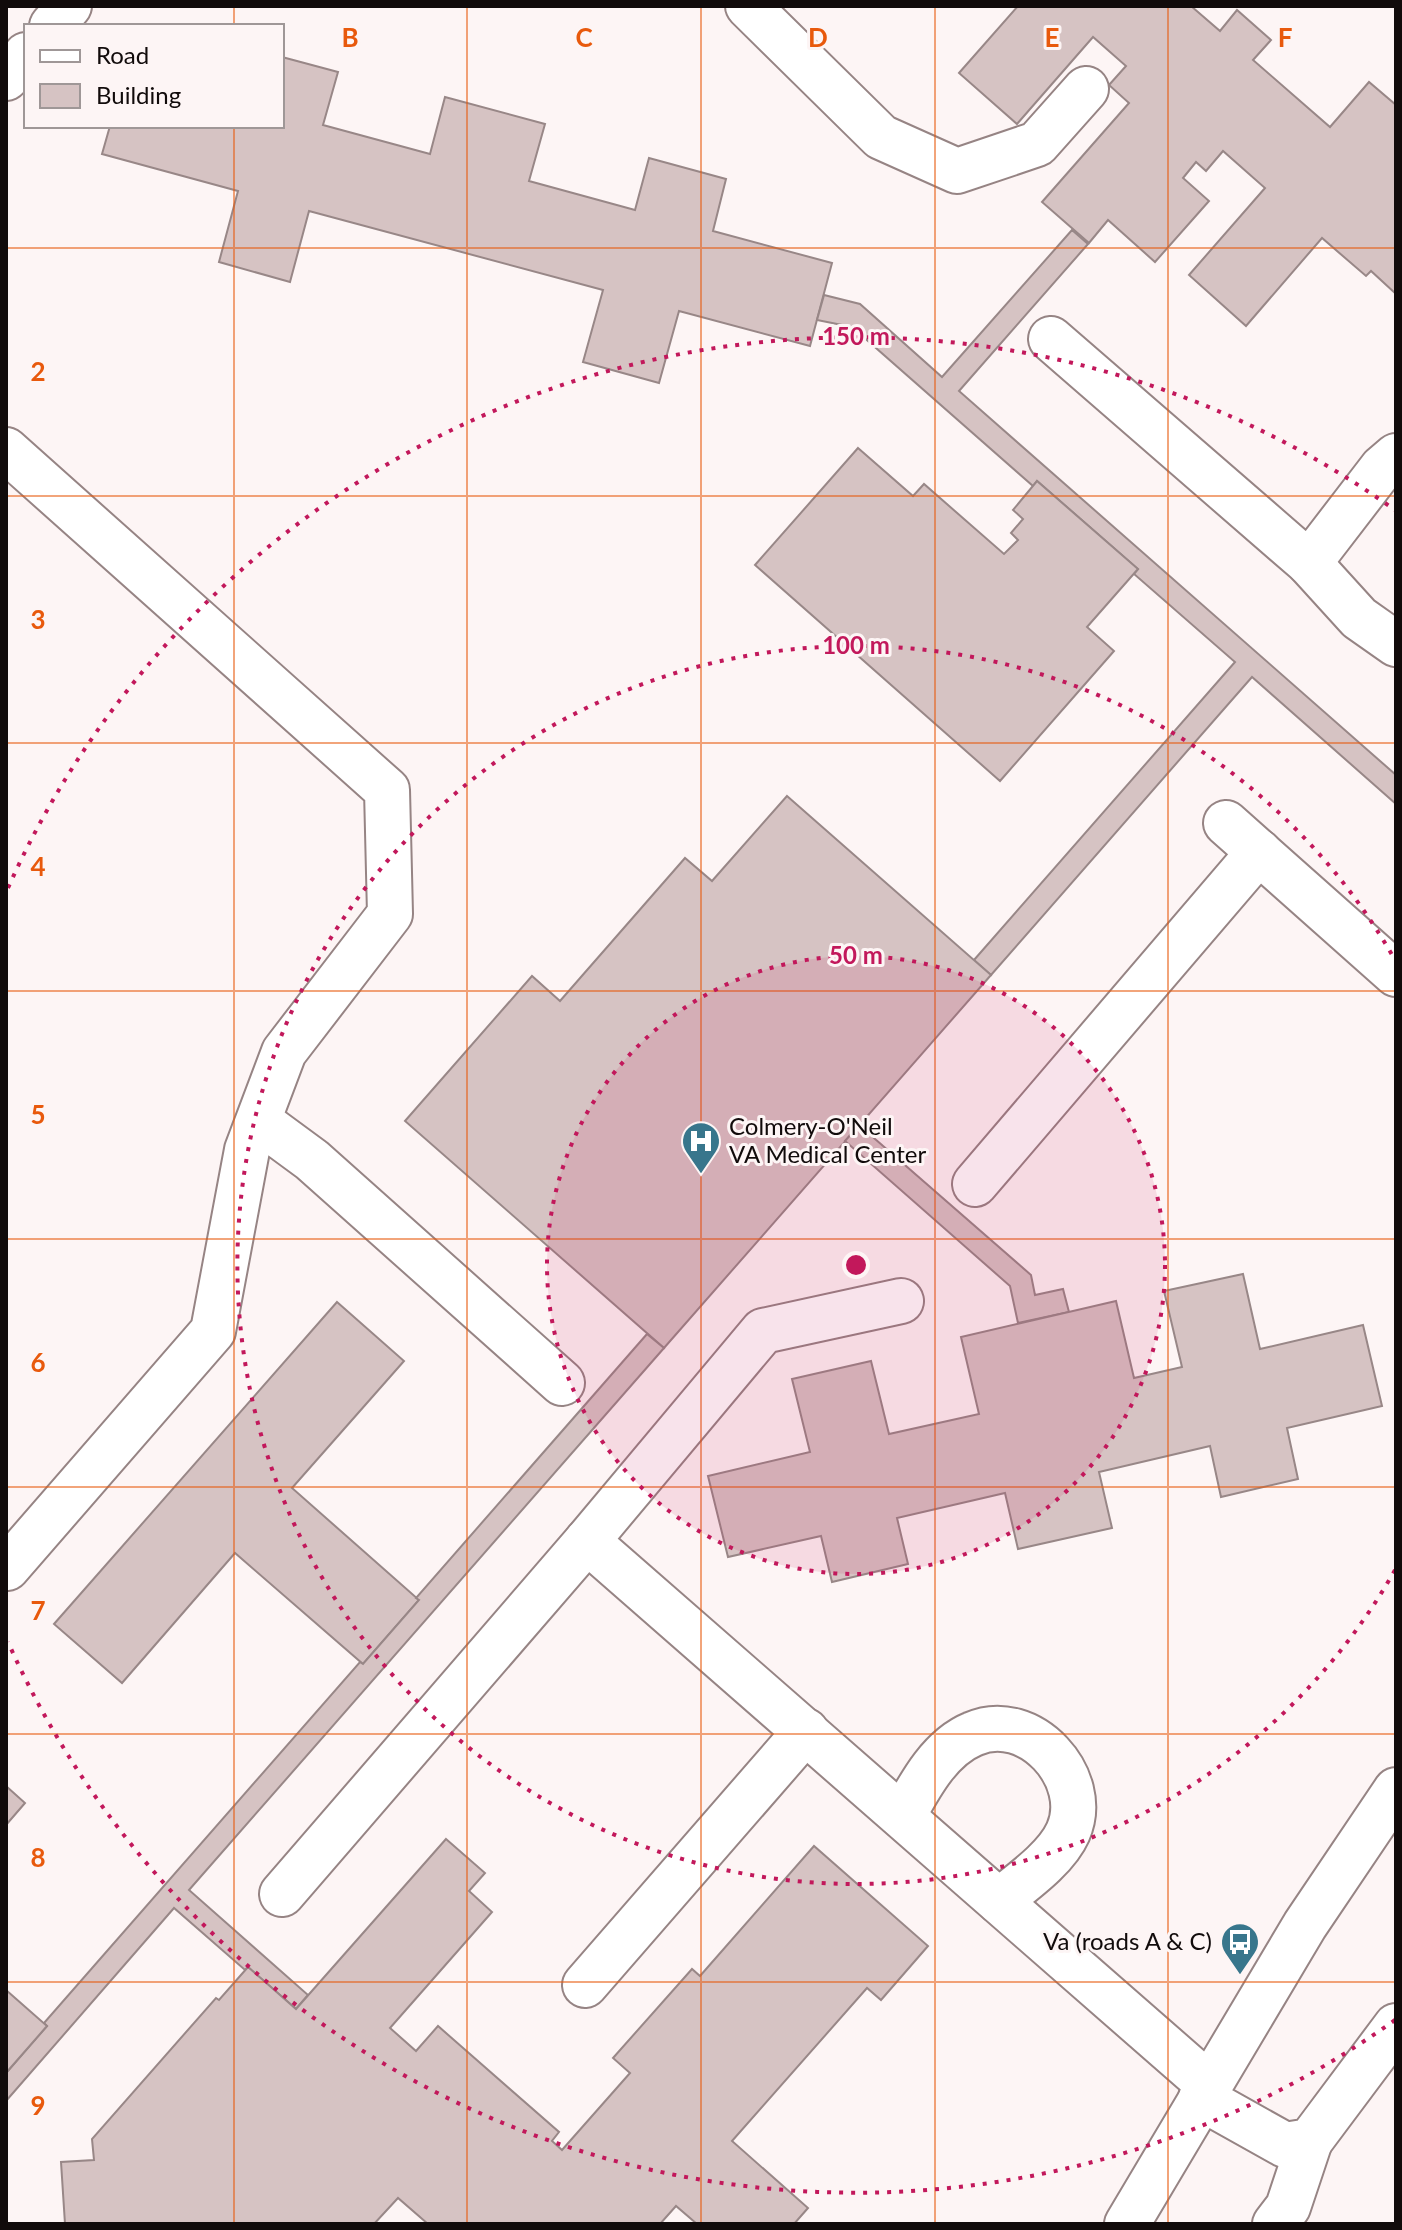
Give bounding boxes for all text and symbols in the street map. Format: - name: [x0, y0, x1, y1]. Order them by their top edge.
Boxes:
- text: B: [341, 21, 359, 53]
- text: C: [575, 21, 593, 53]
- text: D: [808, 21, 828, 53]
- text: E: [1045, 21, 1059, 53]
- text: F: [1278, 21, 1292, 53]
- legend: [24, 24, 284, 128]
- text: Road: [96, 40, 149, 69]
- text: Building: [96, 80, 181, 109]
- text: 150 m: [822, 321, 890, 350]
- text: 2: [30, 355, 46, 387]
- text: 3: [30, 603, 46, 635]
- text: 100 m: [822, 630, 890, 659]
- text: 4: [30, 850, 46, 882]
- text: 50 m: [829, 940, 883, 969]
- text: 5: [30, 1098, 46, 1130]
- place label: Colmery-O'Neil VA Medical Center: [729, 1111, 926, 1168]
- hospital icon: Colmery-O'Neil VA Medical Center: [680, 1120, 722, 1175]
- centre of rings: [842, 1251, 870, 1279]
- text: 6: [30, 1346, 46, 1378]
- text: 7: [30, 1594, 46, 1626]
- text: 8: [30, 1841, 46, 1873]
- bus stop icon: Va (roads A & C): [1219, 1921, 1261, 1976]
- place label: Va (roads A & C): [1043, 1926, 1212, 1955]
- text: 9: [30, 2089, 46, 2121]

